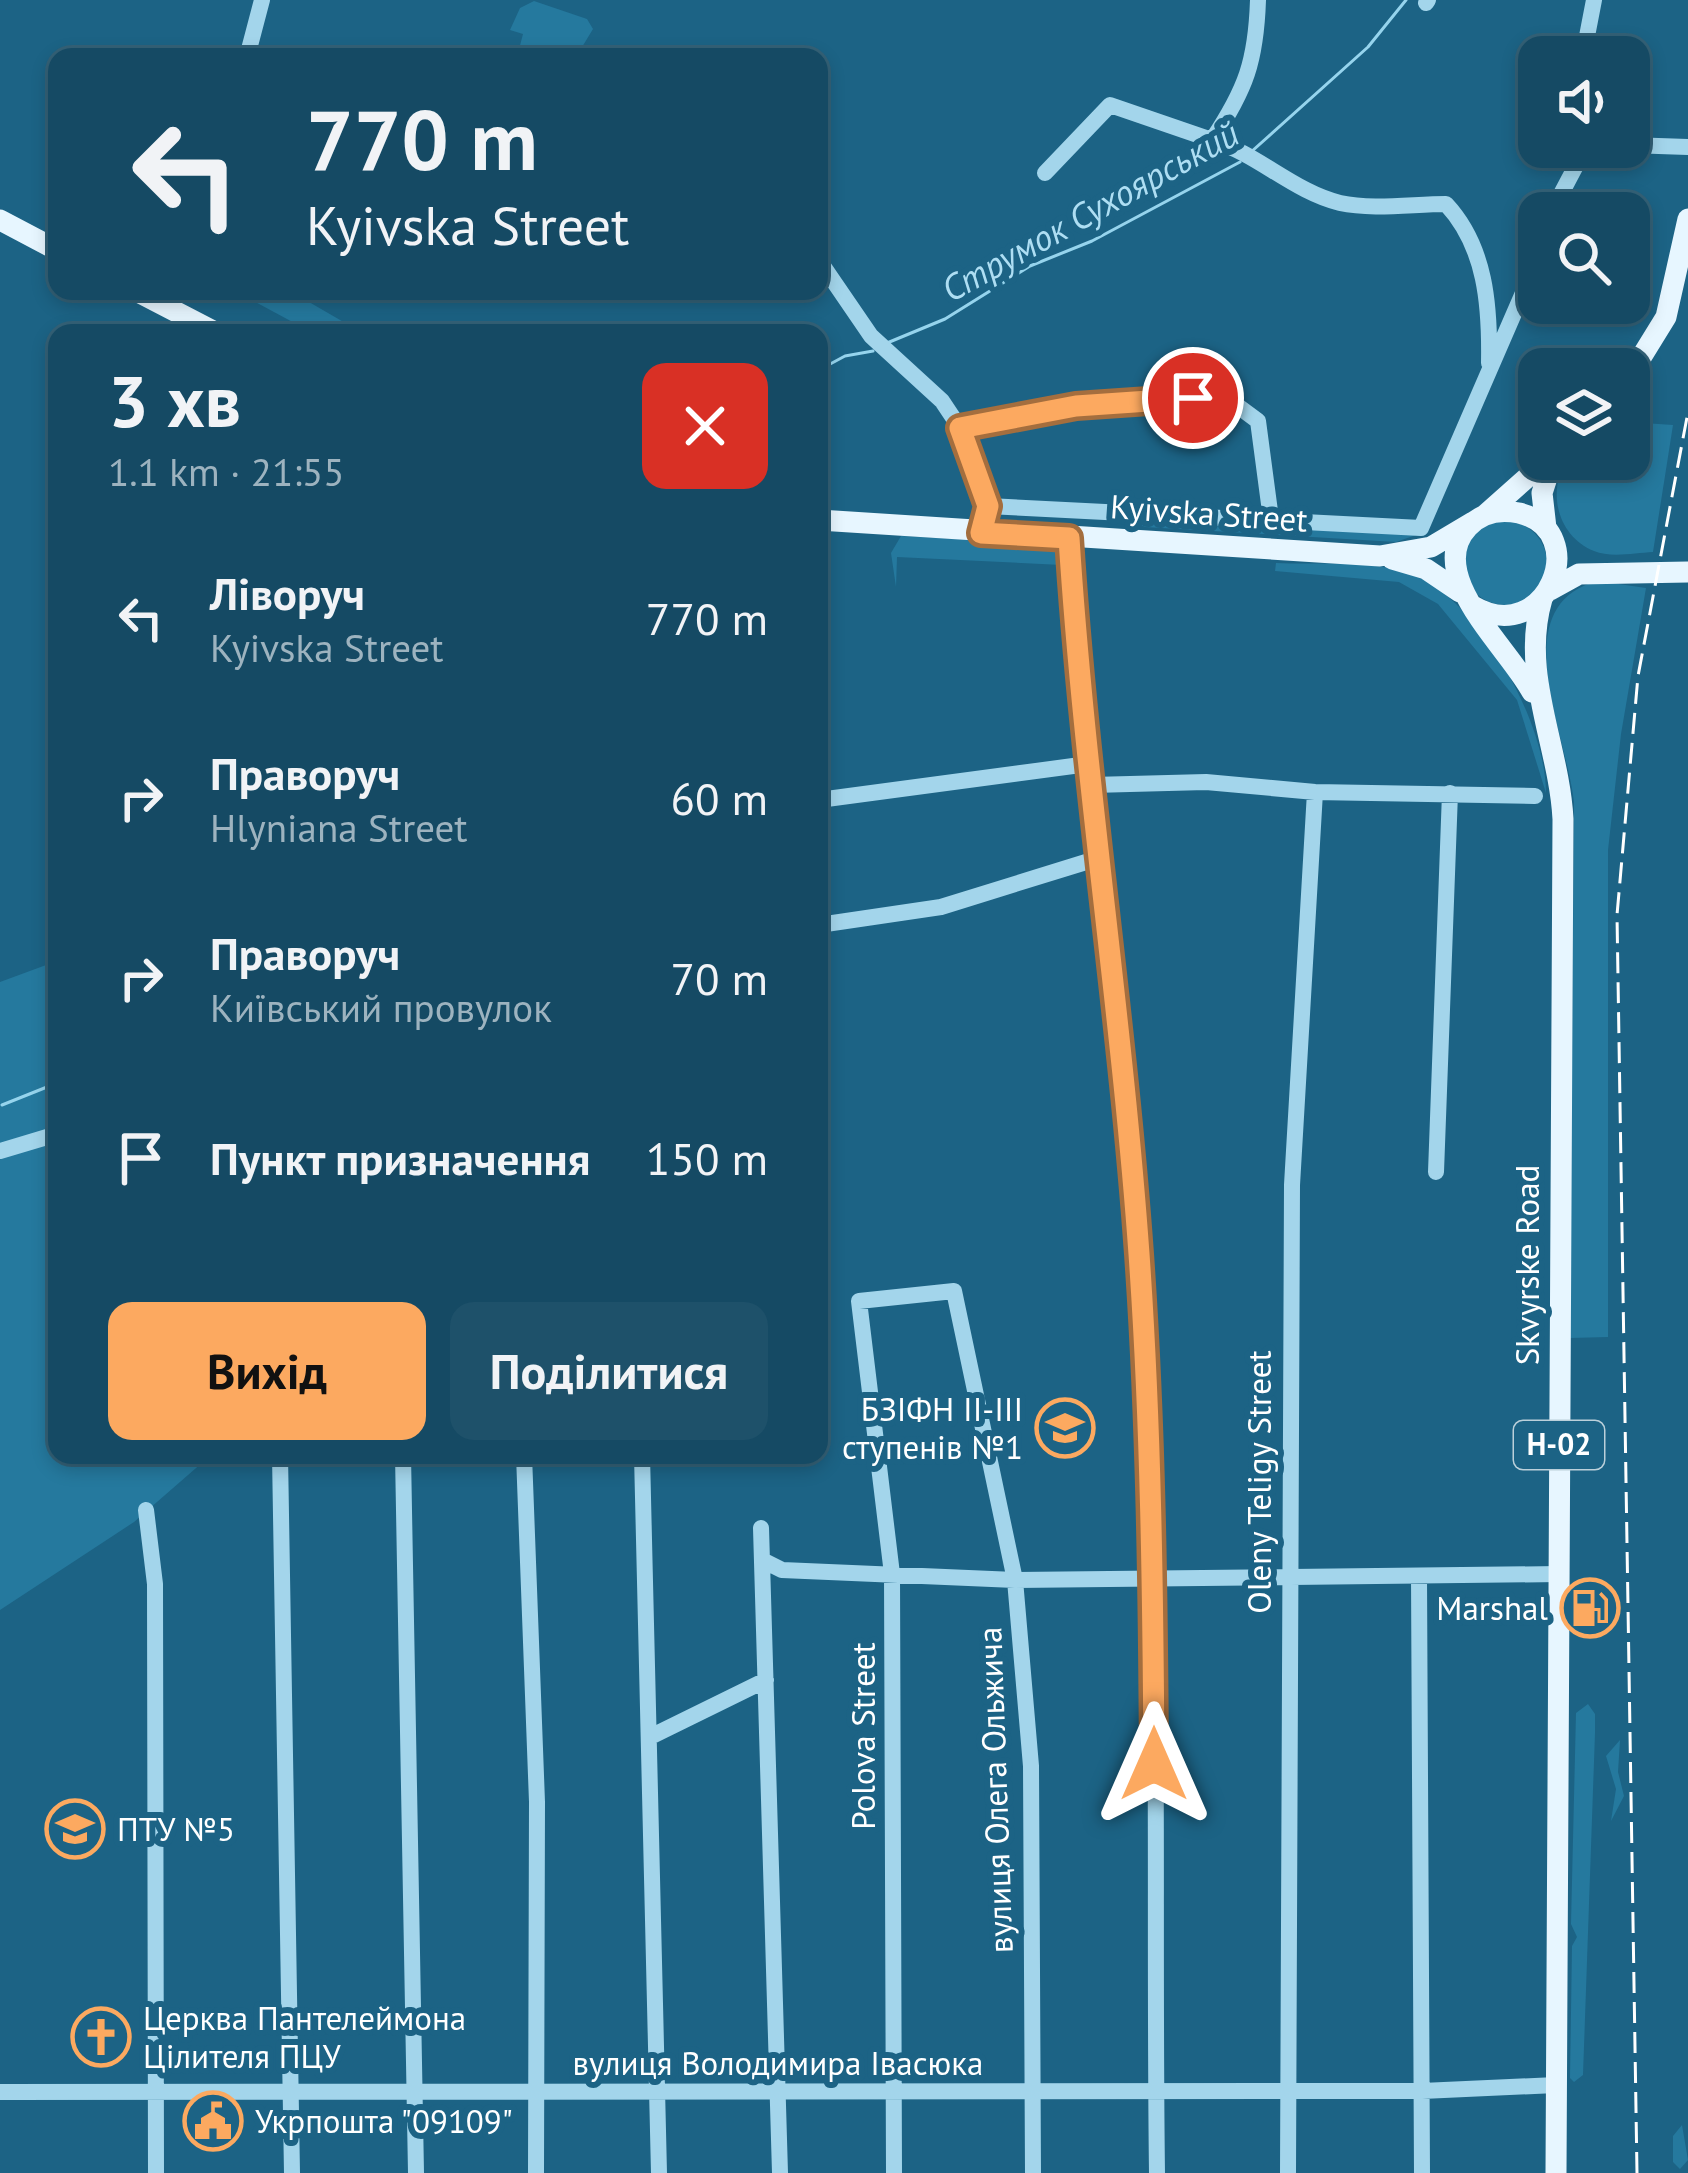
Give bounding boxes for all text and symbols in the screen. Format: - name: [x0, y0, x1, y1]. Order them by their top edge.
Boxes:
- map controls: [1518, 36, 1650, 480]
- button: sound: [1518, 36, 1650, 168]
- text: 770 m: [306, 84, 538, 193]
- icon: left: [108, 96, 264, 252]
- water label: Струмок Сухоярський: [933, 109, 1247, 312]
- text: Kyivska Street: [306, 190, 629, 260]
- button: search: [1518, 192, 1650, 324]
- pin: [1142, 347, 1244, 449]
- button: layers: [1518, 348, 1650, 480]
- text: 3 хв: [108, 354, 241, 447]
- button: close: [642, 363, 768, 489]
- icon: arrive: [1160, 365, 1226, 431]
- text: 1.1 km · 21:55: [108, 446, 344, 497]
- street label: Kyivska Street: [1109, 484, 1309, 541]
- text: Ліворуч: [210, 564, 365, 622]
- icon: left: [108, 585, 174, 651]
- text: 770 m: [646, 589, 768, 647]
- text: Kyivska Street: [210, 622, 444, 673]
- text: Праворуч: [210, 744, 400, 802]
- icon: right: [108, 765, 174, 831]
- text: 60 m: [670, 769, 768, 827]
- text: Hlyniana Street: [210, 802, 468, 853]
- text: Праворуч: [210, 924, 400, 982]
- icon: right: [108, 945, 174, 1011]
- text: 70 m: [670, 949, 768, 1007]
- text: Київський провулок: [210, 982, 552, 1033]
- icon: arrive: [108, 1125, 174, 1191]
- text: Пункт призначення: [210, 1129, 590, 1187]
- text: 150 m: [646, 1129, 768, 1187]
- street label: Skvyrske Road: [1505, 1165, 1548, 1365]
- button: Вихід: [108, 1302, 426, 1440]
- button: Поділитися: [450, 1302, 768, 1440]
- street label: Oleny Teligy Street: [1237, 1350, 1280, 1614]
- place label: БЗІФН ІІ-ІІІ ступенів №1: [842, 1387, 1023, 1468]
- school or university icon: БЗІФН ІІ-ІІІ ступенів №1: [1034, 1397, 1096, 1459]
- road number: Н-02: [1514, 1421, 1604, 1469]
- fuel station icon: Marshal: [1559, 1577, 1621, 1639]
- place label: Marshal: [1436, 1586, 1548, 1629]
- street label: вулиця Олега Ольжича: [967, 1626, 1022, 1954]
- street label: Polova Street: [841, 1642, 884, 1830]
- position arrow: [1091, 1701, 1217, 1827]
- school or university icon: ПТУ №5: [44, 1798, 106, 1860]
- place label: ПТУ №5: [117, 1807, 235, 1850]
- place label: Церква Пантелеймона Цілителя ПЦУ: [143, 1996, 466, 2077]
- church icon: Церква Пантелеймона Цілителя ПЦУ: [70, 2006, 132, 2068]
- street label: вулиця Володимира Івасюка: [573, 2041, 983, 2084]
- public building icon: Укрпошта "09109": [182, 2090, 244, 2152]
- place label: Укрпошта "09109": [255, 2099, 513, 2142]

